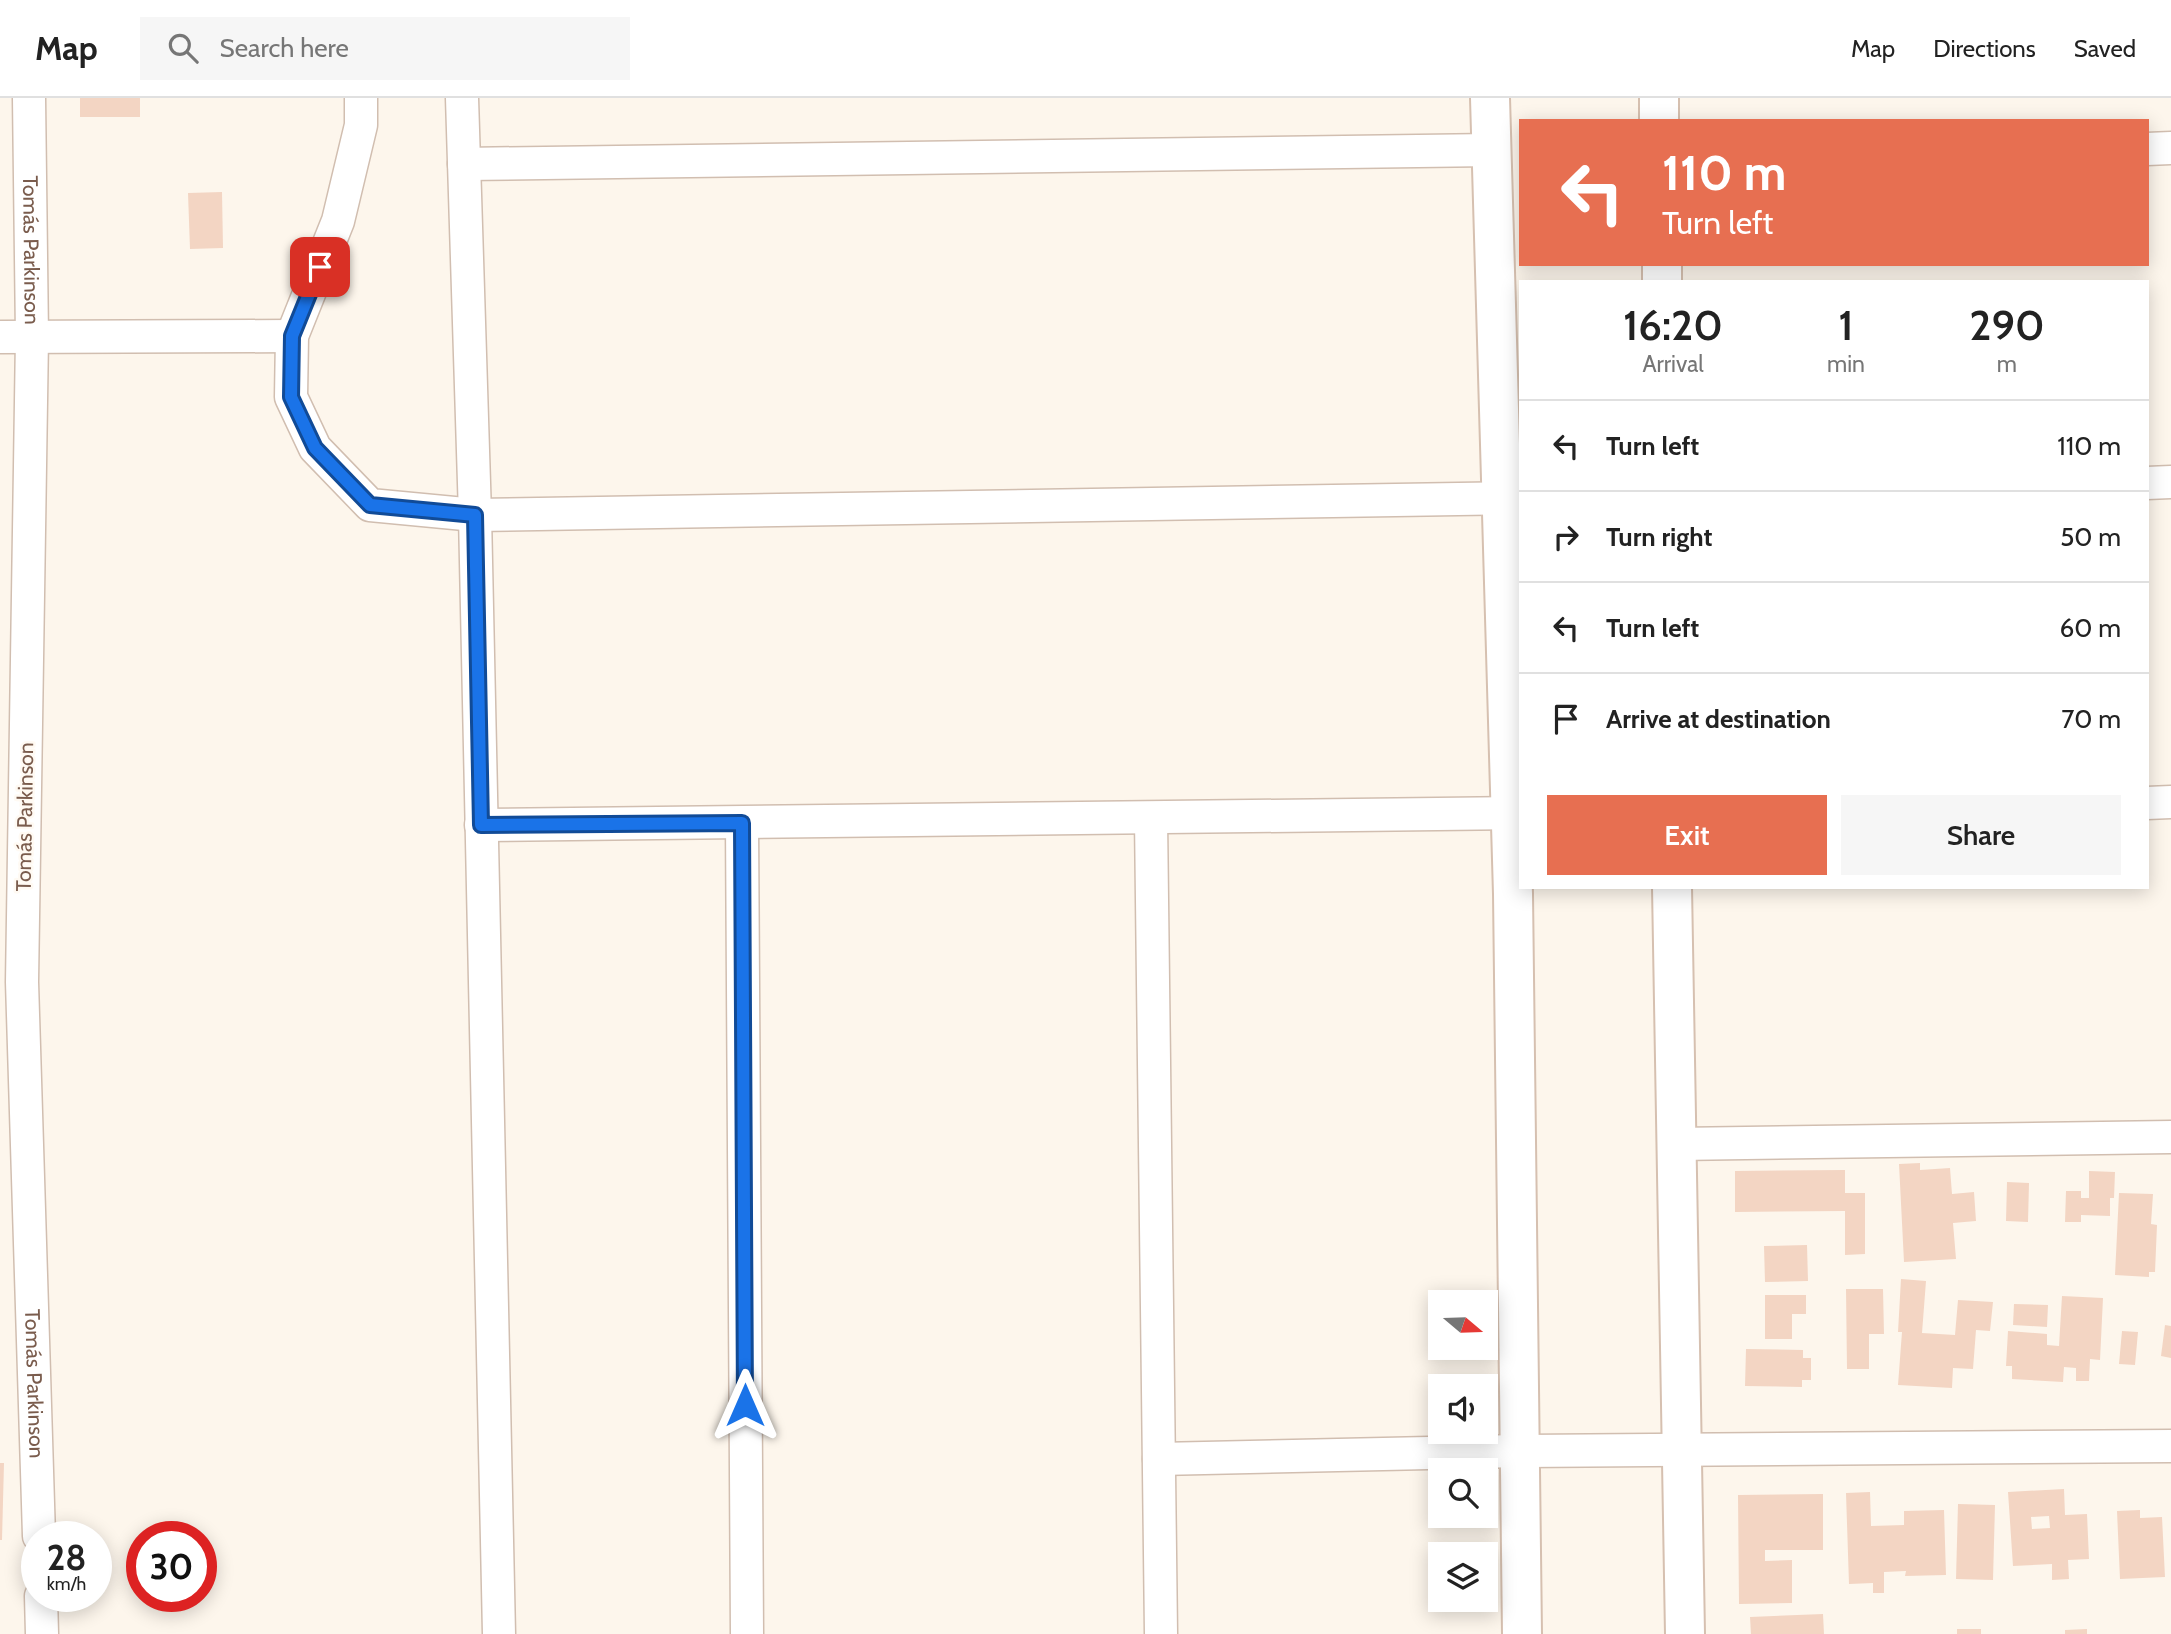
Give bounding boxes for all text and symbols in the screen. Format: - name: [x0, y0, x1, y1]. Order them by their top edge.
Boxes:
- search box: [140, 17, 630, 80]
- text: Map: [35, 28, 98, 68]
- icon: search: [164, 29, 202, 67]
- text: Search here: [220, 32, 349, 64]
- text: Map: [1851, 34, 1895, 63]
- text: Directions: [1933, 34, 2036, 63]
- text: Saved: [2074, 34, 2136, 63]
- text: 110 m: [1662, 143, 1786, 202]
- icon: left: [1547, 147, 1638, 238]
- street label: Tomás Parkinson: [18, 175, 45, 325]
- text: Turn left: [1662, 203, 1773, 242]
- pin: [290, 237, 350, 297]
- icon: arrive: [301, 248, 339, 286]
- text: 16:20: [1623, 299, 1723, 351]
- text: 1: [1839, 299, 1853, 351]
- text: 290: [1969, 299, 2045, 351]
- text: Arrival: [1642, 350, 1704, 378]
- text: min: [1827, 350, 1865, 378]
- text: m: [1997, 350, 2017, 378]
- icon: left: [1547, 427, 1585, 465]
- text: Turn left: [1606, 430, 1699, 462]
- text: 110 m: [2057, 430, 2121, 462]
- icon: right: [1547, 518, 1585, 556]
- text: Turn right: [1606, 521, 1712, 553]
- text: 50 m: [2060, 521, 2121, 553]
- icon: left: [1547, 609, 1585, 647]
- text: Turn left: [1606, 612, 1699, 644]
- text: 60 m: [2059, 612, 2121, 644]
- icon: arrive: [1547, 700, 1585, 738]
- text: Arrive at destination: [1606, 703, 1831, 735]
- text: 70 m: [2061, 703, 2121, 735]
- street label: Tomás Parkinson: [11, 742, 38, 892]
- button: Exit: [1547, 795, 1827, 875]
- button: Share: [1841, 795, 2121, 875]
- north arrow: [1428, 1290, 1498, 1360]
- map controls: [1428, 1290, 1498, 1612]
- street label: Tomás Parkinson: [20, 1309, 50, 1459]
- position arrow: [708, 1368, 782, 1442]
- button: sound: [1428, 1374, 1498, 1444]
- button: search: [1428, 1458, 1498, 1528]
- speed limit sign: 30: [126, 1521, 217, 1612]
- text: 28: [47, 1536, 86, 1579]
- button: layers: [1428, 1542, 1498, 1612]
- text: km/h: [47, 1573, 86, 1595]

